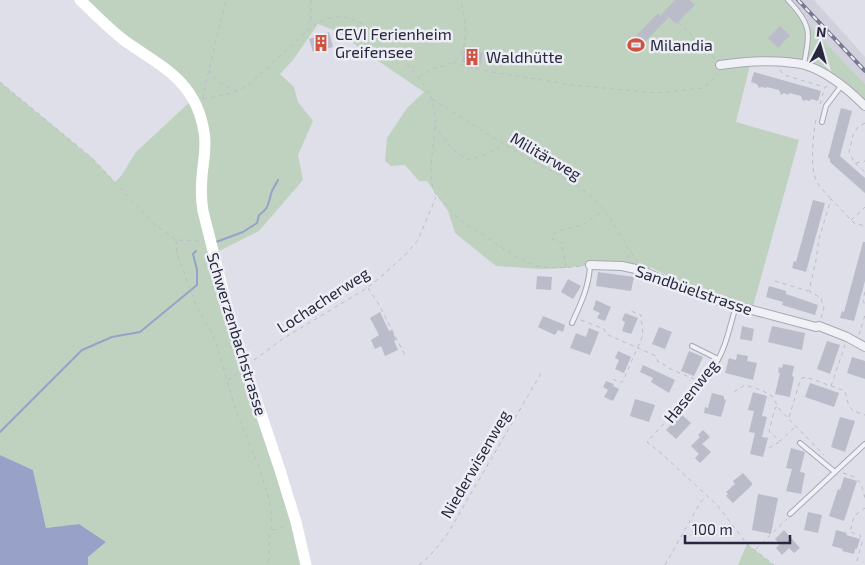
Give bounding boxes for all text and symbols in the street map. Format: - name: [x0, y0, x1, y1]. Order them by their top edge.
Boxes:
- north arrow: [795, 20, 845, 70]
- text: N: [815, 23, 827, 41]
- place label: CEVI Ferienheim Greifensee: [335, 24, 452, 61]
- building icon: CEVI Ferienheim Greifensee: [311, 33, 331, 53]
- sports icon: Milandia: [626, 35, 646, 55]
- place label: Milandia: [650, 35, 713, 54]
- building icon: Waldhütte: [462, 47, 482, 67]
- place label: Waldhütte: [486, 47, 563, 66]
- street label: Militärweg: [507, 128, 585, 183]
- street label: Schwerzenbachstrasse: [204, 250, 271, 418]
- street label: Sandbüelstrasse: [633, 261, 755, 318]
- street label: Lochacherweg: [273, 263, 372, 336]
- street label: Hasenweg: [659, 355, 722, 426]
- street label: Niederwisenweg: [436, 406, 513, 521]
- scale bar: [685, 512, 790, 544]
- text: 100 m: [692, 520, 733, 538]

